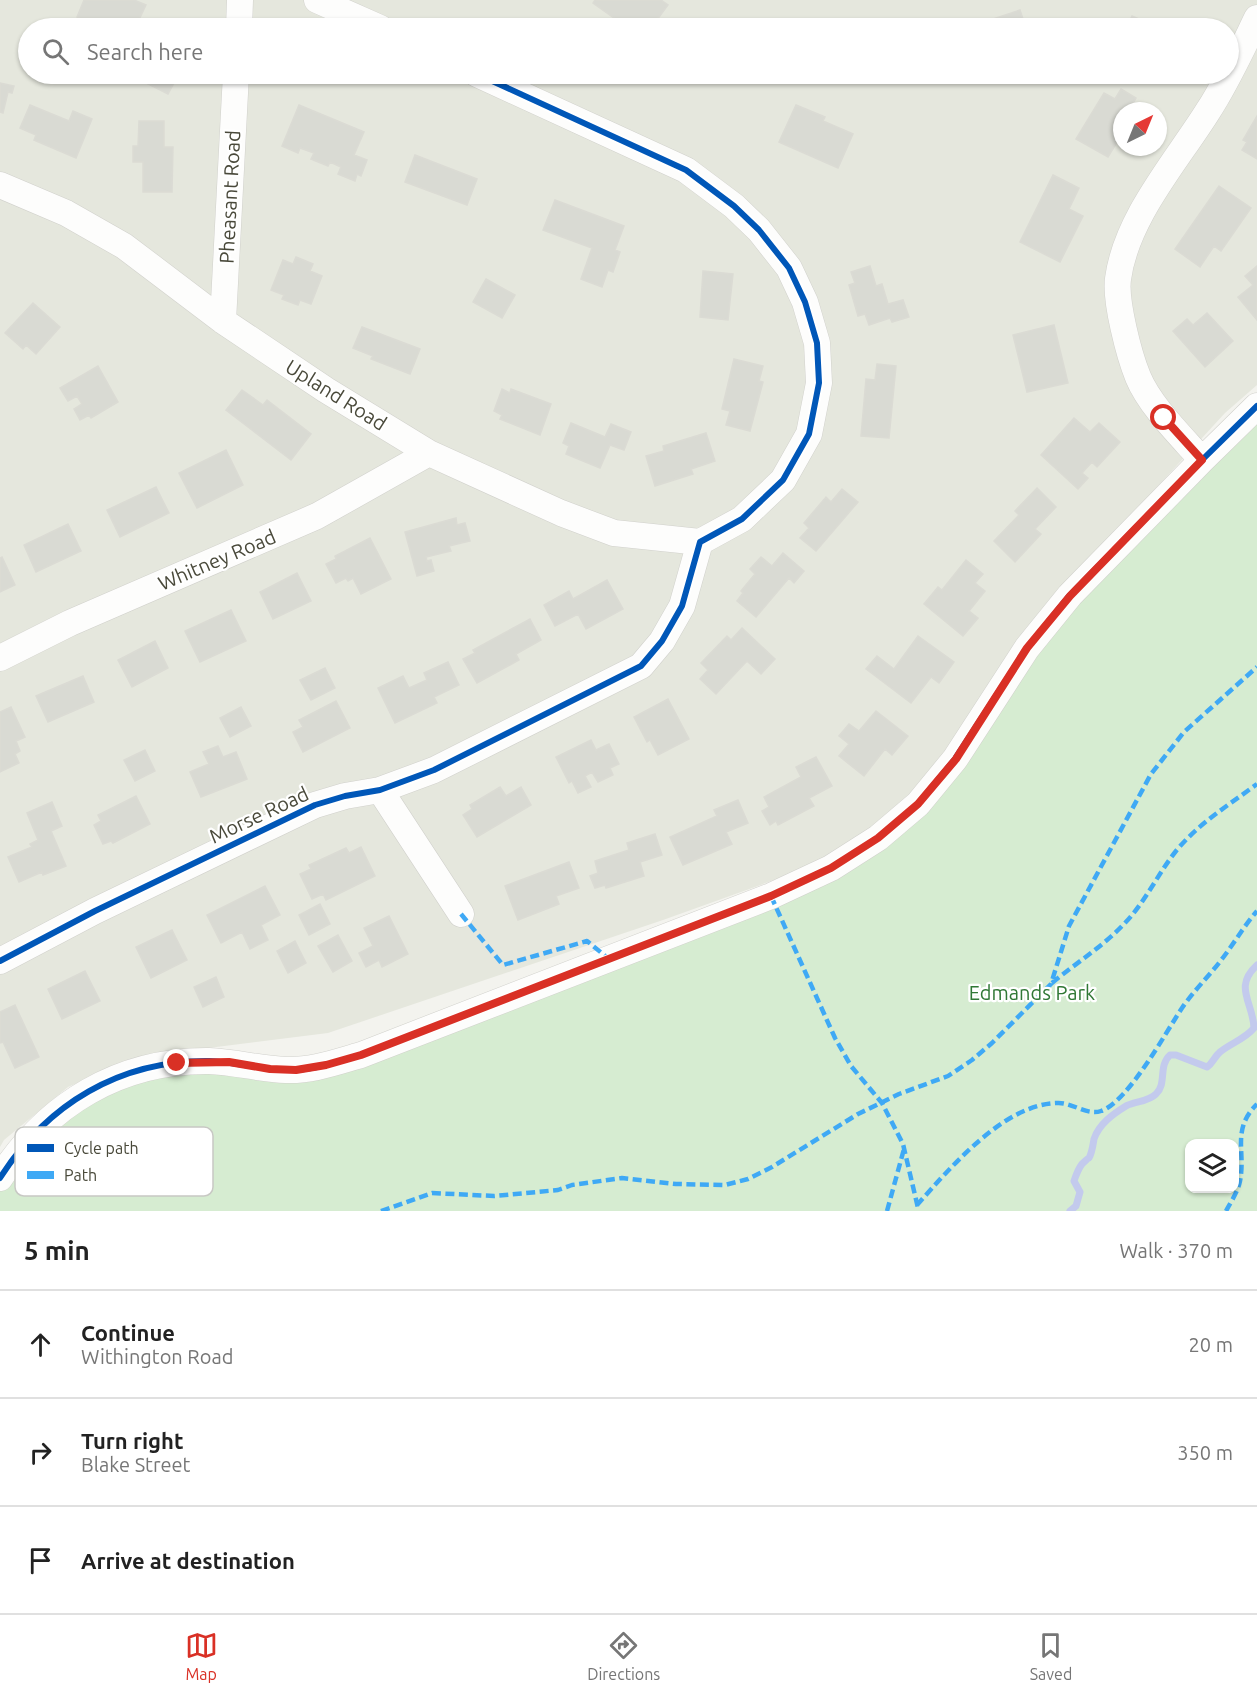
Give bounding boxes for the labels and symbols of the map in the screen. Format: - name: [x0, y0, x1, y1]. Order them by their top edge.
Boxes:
- north arrow: [1113, 102, 1167, 156]
- street label: Pheasant Road: [215, 130, 244, 264]
- street label: Upland Road: [282, 354, 391, 435]
- route start: [1150, 404, 1176, 430]
- street label: Whitney Road: [155, 524, 279, 595]
- street label: Morse Road: [205, 782, 312, 848]
- park label: Edmands Park: [969, 981, 1095, 1004]
- route end: [163, 1049, 189, 1075]
- legend: [15, 1127, 213, 1196]
- text: Cycle path: [64, 1139, 139, 1157]
- text: Path: [64, 1166, 97, 1184]

